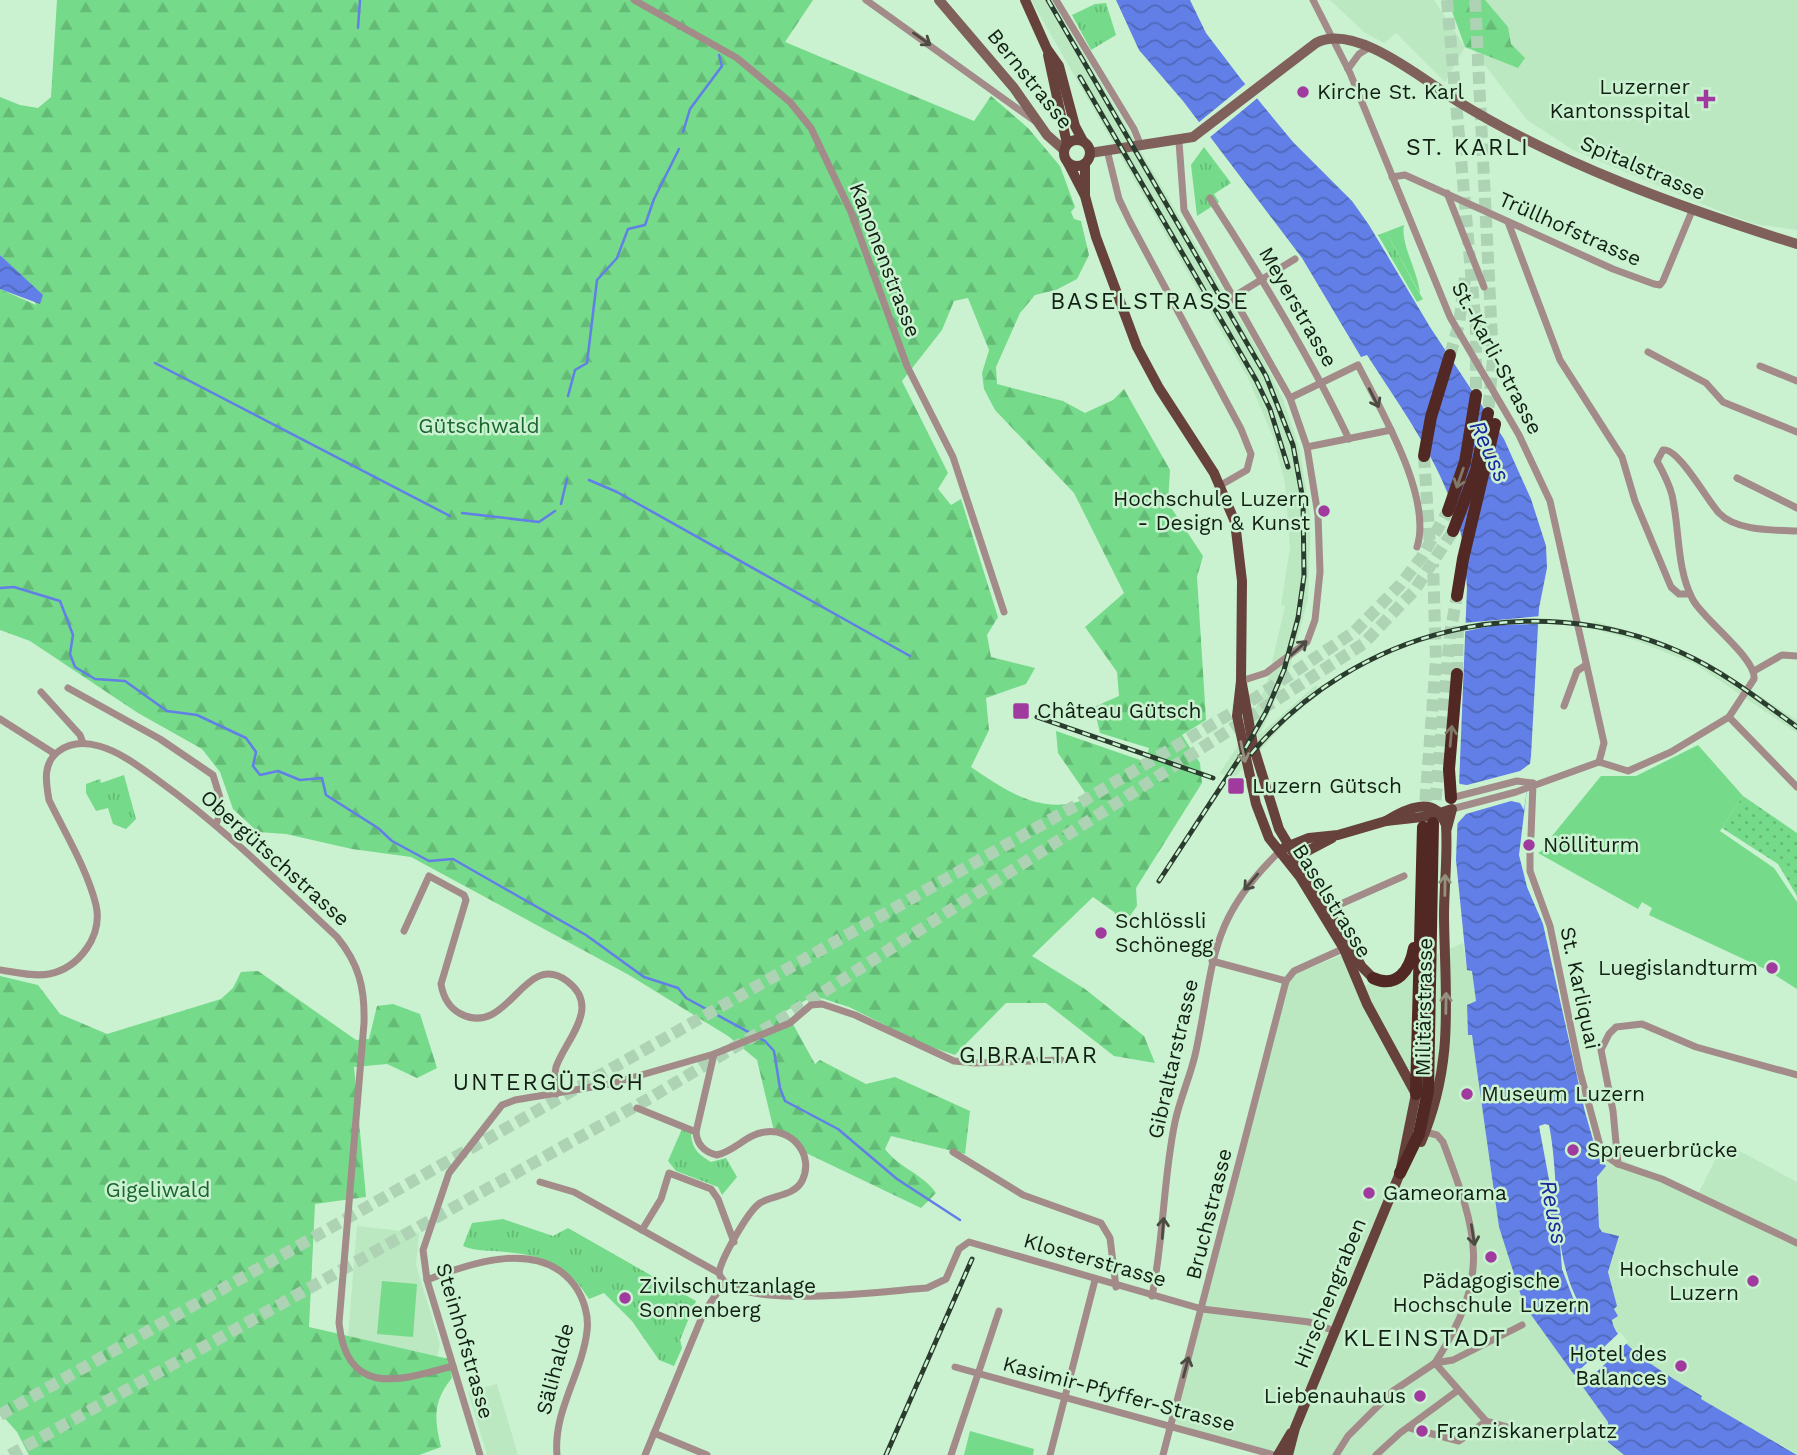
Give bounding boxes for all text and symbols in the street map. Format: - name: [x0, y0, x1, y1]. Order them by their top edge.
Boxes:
- street label: Bernstrasse: [982, 24, 1078, 134]
- one-way arrow: [912, 32, 931, 46]
- place label: Luzerner Kantonsspital: [1549, 74, 1691, 123]
- place label: Kirche St. Karl: [1317, 79, 1465, 104]
- marker: Kirche St. Karl: [1295, 84, 1311, 100]
- marker: Luzerner Kantonsspital: [1696, 89, 1716, 109]
- street label: Spitalstrasse: [1577, 130, 1710, 205]
- district label: ST. KARLI: [1406, 134, 1530, 161]
- street label: Kanonenstrasse: [845, 179, 926, 341]
- street label: Trüllhofstrasse: [1495, 186, 1645, 271]
- street label: Meyerstrasse: [1254, 242, 1343, 371]
- street label: St.-Karli-Strasse: [1447, 277, 1548, 438]
- district label: BASELSTRASSE: [1050, 288, 1250, 315]
- one-way arrow: [1368, 387, 1382, 408]
- park label: Gütschwald: [418, 413, 540, 438]
- water label: Reuss: [1464, 416, 1516, 486]
- one-way arrow: [1453, 466, 1465, 488]
- place label: Hochschule Luzern - Design & Kunst: [1113, 486, 1310, 535]
- marker: Hochschule Luzern - Design & Kunst: [1316, 503, 1332, 519]
- one-way arrow: [1290, 640, 1307, 657]
- place label: Château Gütsch: [1037, 698, 1202, 723]
- marker: Château Gütsch: [1011, 701, 1031, 721]
- one-way arrow: [1445, 725, 1458, 748]
- one-way arrow: [1236, 740, 1250, 763]
- place label: Luzern Gütsch: [1252, 773, 1402, 798]
- marker: Luzern Gütsch: [1226, 776, 1246, 796]
- street label: Obergütschstrasse: [196, 784, 355, 931]
- place label: Nölliturm: [1543, 832, 1640, 857]
- marker: Nölliturm: [1521, 837, 1537, 853]
- street label: Baselstrasse: [1288, 839, 1377, 962]
- one-way arrow: [1243, 872, 1259, 890]
- one-way arrow: [1438, 873, 1451, 896]
- place label: Schlössli Schönegg: [1115, 908, 1214, 957]
- street label: St. Karliquai: [1555, 924, 1606, 1051]
- marker: Schlössli Schönegg: [1093, 925, 1109, 941]
- street label: Militärstrasse: [1410, 937, 1437, 1077]
- place label: Luegislandturm: [1598, 955, 1758, 980]
- marker: Luegislandturm: [1764, 960, 1780, 976]
- street label: Gibraltarstrasse: [1142, 977, 1203, 1141]
- one-way arrow: [1440, 992, 1453, 1015]
- district label: GIBRALTAR: [959, 1042, 1099, 1069]
- district label: UNTERGÜTSCH: [453, 1069, 645, 1096]
- place label: Museum Luzern: [1481, 1081, 1645, 1106]
- marker: Museum Luzern: [1459, 1086, 1475, 1102]
- place label: Spreuerbrücke: [1587, 1137, 1738, 1162]
- marker: Spreuerbrücke: [1565, 1142, 1581, 1158]
- street label: Bruchstrasse: [1180, 1146, 1237, 1282]
- park label: Gigeliwald: [106, 1177, 210, 1202]
- water label: Reuss: [1534, 1178, 1573, 1247]
- place label: Gameorama: [1383, 1180, 1507, 1205]
- marker: Gameorama: [1361, 1185, 1377, 1201]
- street label: Hirschengraben: [1288, 1214, 1371, 1372]
- one-way arrow: [1157, 1218, 1170, 1240]
- one-way arrow: [1467, 1223, 1480, 1246]
- street label: Klosterstrasse: [1021, 1227, 1169, 1292]
- marker: Pädagogische Hochschule Luzern: [1483, 1249, 1499, 1265]
- place label: Hochschule Luzern: [1619, 1256, 1739, 1305]
- street label: Steinhofstrasse: [431, 1260, 500, 1422]
- place label: Pädagogische Hochschule Luzern: [1392, 1268, 1590, 1317]
- place label: Zivilschutzanlage Sonnenberg: [639, 1273, 816, 1322]
- marker: Hochschule Luzern: [1745, 1273, 1761, 1289]
- marker: Zivilschutzanlage Sonnenberg: [617, 1290, 633, 1306]
- street label: Sälihalde: [530, 1320, 579, 1417]
- district label: KLEINSTADT: [1343, 1324, 1507, 1352]
- place label: Hotel des Balances: [1569, 1341, 1667, 1390]
- street label: Kasimir-Pfyffer-Strasse: [1000, 1350, 1238, 1437]
- one-way arrow: [1180, 1357, 1193, 1379]
- marker: Hotel des Balances: [1673, 1358, 1689, 1374]
- place label: Liebenauhaus: [1264, 1383, 1406, 1408]
- marker: Liebenauhaus: [1412, 1388, 1428, 1404]
- place label: Franziskanerplatz: [1436, 1418, 1617, 1443]
- marker: Franziskanerplatz: [1414, 1423, 1430, 1439]

